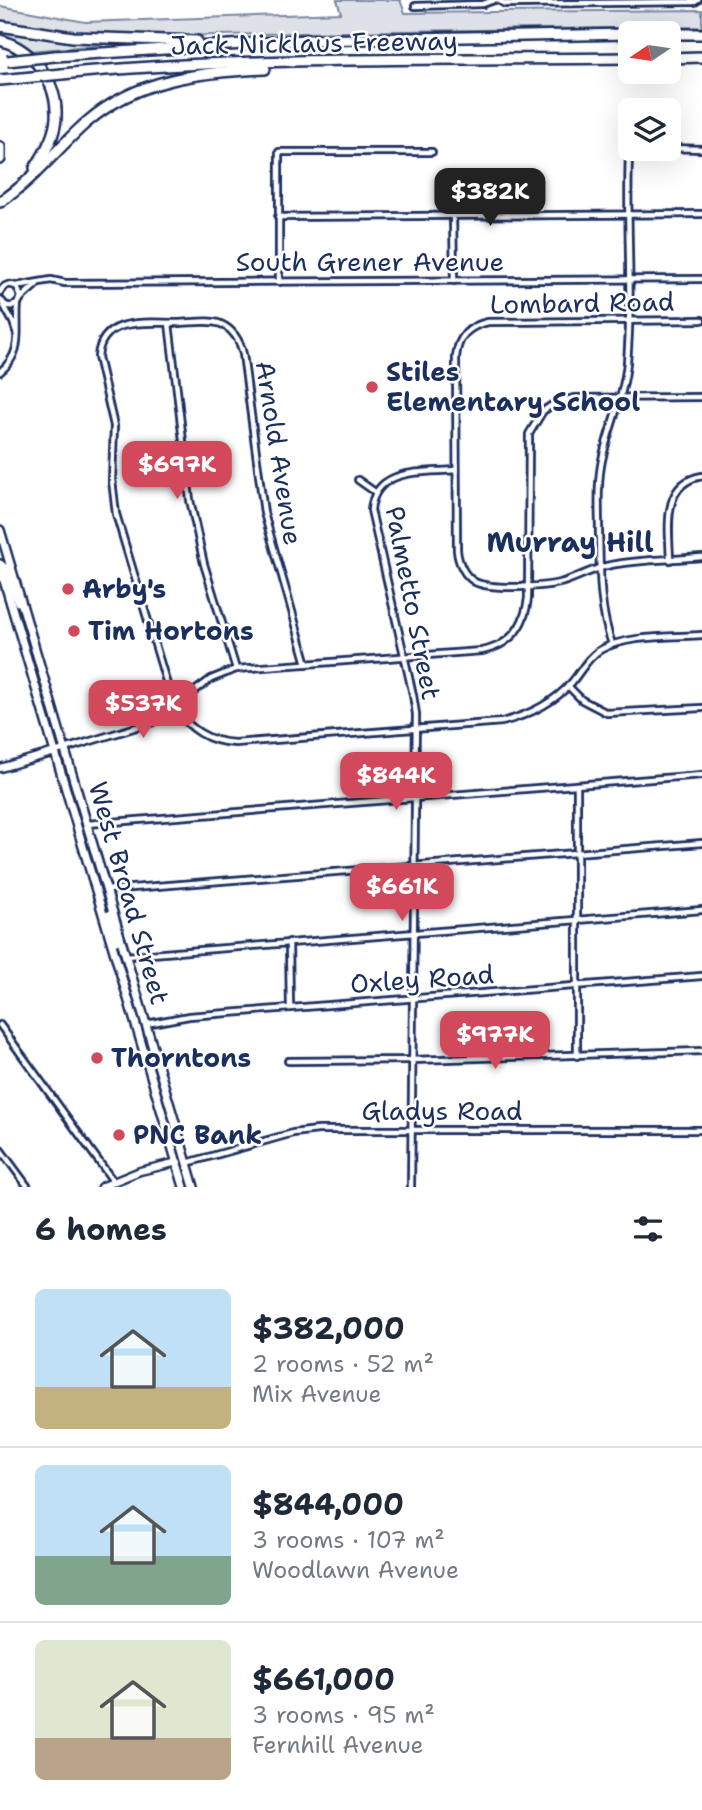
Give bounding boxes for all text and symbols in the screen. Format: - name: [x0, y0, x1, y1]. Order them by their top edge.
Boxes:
- north arrow: [618, 21, 681, 84]
- map controls: [618, 21, 681, 161]
- street label: Jack Nicklaus Freeway: [170, 22, 458, 63]
- button: layers: [618, 98, 681, 161]
- pin: $382K: [441, 168, 539, 228]
- text: $382K: [450, 176, 530, 206]
- street label: South Grener Avenue: [236, 244, 504, 279]
- street label: Lombard Road: [489, 283, 675, 322]
- place label: Stiles Elementary School: [386, 354, 640, 419]
- street label: Arnold Avenue: [248, 358, 311, 547]
- marker: Stiles Elementary School: [364, 379, 380, 395]
- pin: $697K: [128, 442, 226, 501]
- text: $697K: [138, 449, 216, 479]
- street label: Palmetto Street: [378, 503, 449, 703]
- district label: Murray Hill: [486, 523, 654, 561]
- place label: Arby's: [82, 571, 166, 606]
- marker: Arby's: [60, 581, 76, 597]
- place label: Tim Hortons: [88, 613, 254, 648]
- marker: Tim Hortons: [66, 623, 82, 639]
- pin: $537K: [94, 680, 192, 740]
- text: $537K: [105, 688, 181, 718]
- pin: $844K: [347, 752, 445, 812]
- text: $844K: [356, 760, 436, 790]
- street label: West Broad Street: [81, 777, 178, 1008]
- pin: $661K: [353, 864, 451, 923]
- text: $661K: [366, 871, 438, 901]
- street label: Oxley Road: [349, 956, 495, 1001]
- pin: $977K: [446, 1012, 544, 1071]
- text: $977K: [456, 1019, 534, 1049]
- place label: Thorntons: [111, 1040, 251, 1075]
- marker: Thorntons: [89, 1050, 105, 1066]
- street label: Gladys Road: [361, 1093, 523, 1128]
- place label: PNC Bank: [133, 1117, 262, 1152]
- marker: PNC Bank: [111, 1127, 127, 1143]
- text: 6 homes: [35, 1209, 167, 1250]
- icon: filters: [629, 1210, 667, 1248]
- text: $382,000: [252, 1308, 405, 1349]
- icon: home: [91, 1317, 175, 1401]
- text: 2 rooms · 52 m²: [252, 1349, 434, 1379]
- text: Mix Avenue: [252, 1379, 382, 1409]
- text: $844,000: [252, 1484, 404, 1525]
- icon: home: [91, 1493, 175, 1577]
- text: 3 rooms · 107 m²: [252, 1525, 445, 1555]
- text: Woodlawn Avenue: [252, 1555, 459, 1585]
- text: $661,000: [252, 1659, 395, 1700]
- icon: home: [91, 1668, 175, 1752]
- text: 3 rooms · 95 m²: [252, 1700, 435, 1730]
- text: Fernhill Avenue: [252, 1730, 424, 1760]

